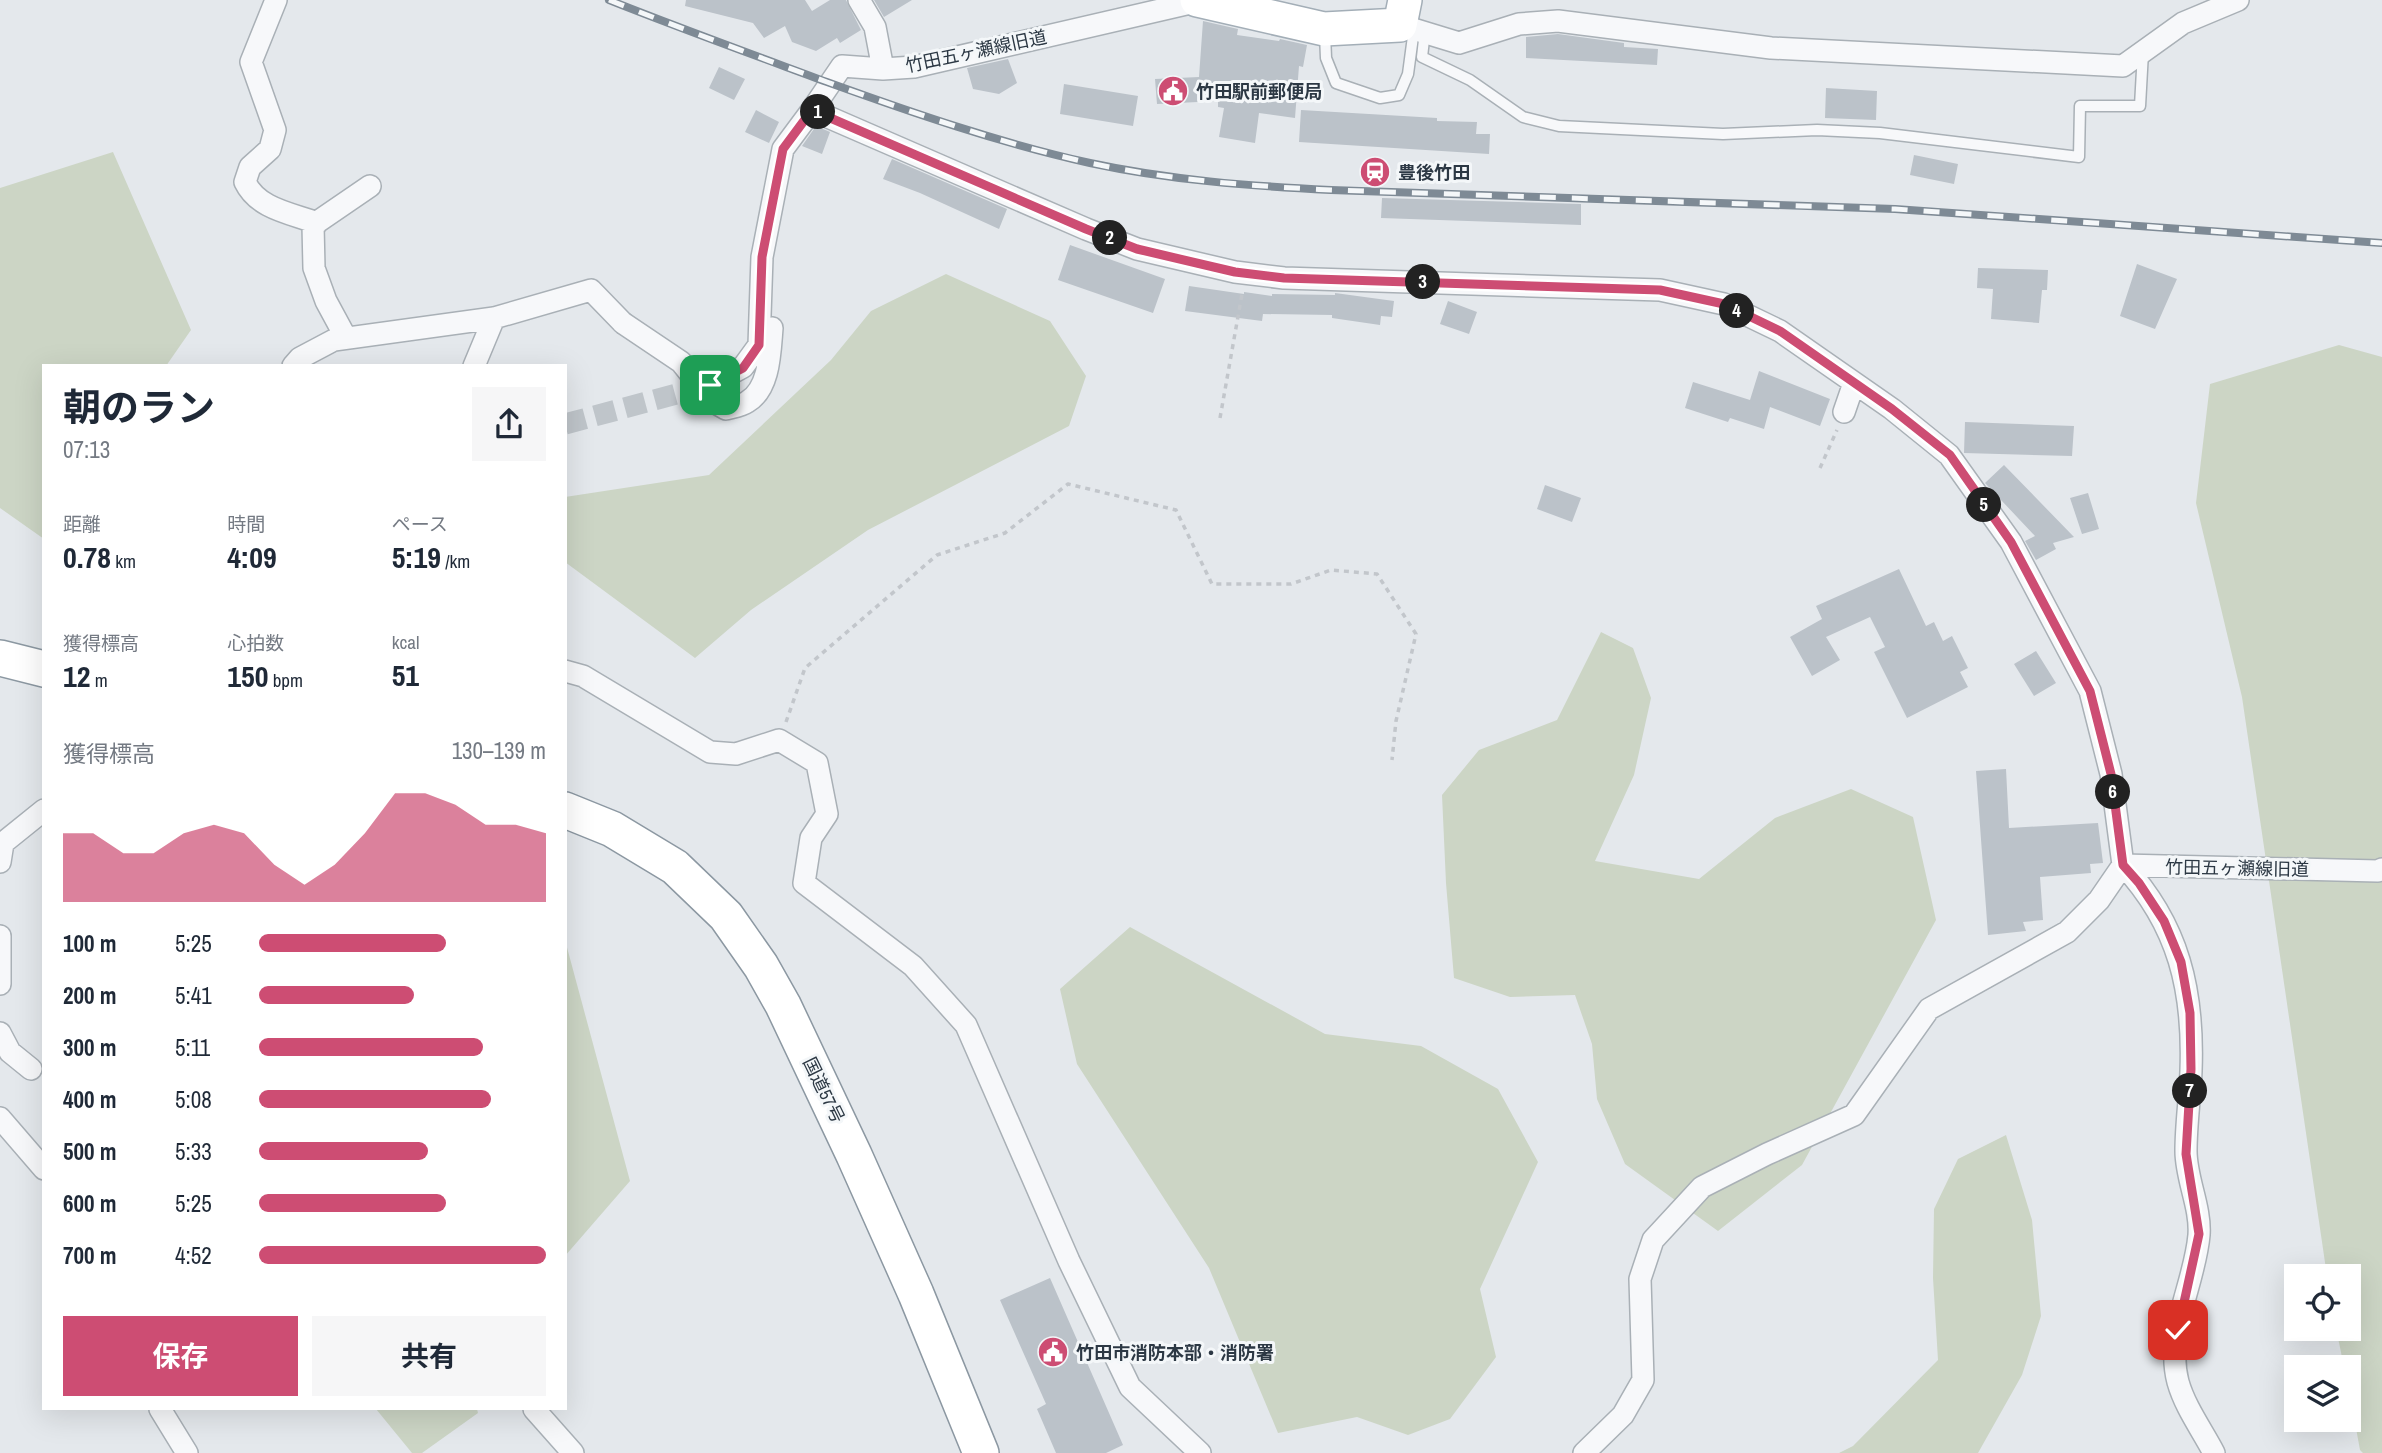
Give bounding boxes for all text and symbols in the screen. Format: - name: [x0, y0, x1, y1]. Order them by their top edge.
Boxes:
- street label: 竹田五ヶ瀬線旧道: [903, 24, 1049, 78]
- public building icon: 竹田駅前郵便局: [1156, 74, 1190, 108]
- place label: 竹田駅前郵便局: [1196, 79, 1322, 104]
- pin: 1: [800, 94, 836, 130]
- text: 1: [813, 98, 822, 124]
- station icon: 豊後竹田: [1358, 155, 1392, 189]
- place label: 豊後竹田: [1398, 160, 1470, 185]
- pin: 2: [1092, 220, 1128, 256]
- text: 2: [1105, 224, 1114, 250]
- pin: 3: [1406, 264, 1440, 300]
- text: 3: [1418, 268, 1427, 294]
- pin: 4: [1720, 294, 1754, 328]
- text: 4: [1732, 297, 1741, 323]
- pin: [680, 355, 740, 415]
- icon: arrive: [691, 366, 729, 404]
- text: 朝のラン: [63, 382, 215, 433]
- button: share: [472, 387, 546, 461]
- text: 07:13: [63, 434, 110, 465]
- pin: 5: [1966, 488, 2002, 522]
- text: 5: [1979, 491, 1988, 517]
- text: 距離: [63, 511, 101, 537]
- text: 時間: [227, 511, 265, 537]
- text: ペース: [392, 511, 448, 537]
- text: 0.78: [63, 537, 111, 577]
- text: 4:09: [227, 537, 277, 577]
- text: 5:19: [392, 537, 441, 577]
- text: km: [111, 548, 136, 574]
- text: /km: [441, 548, 470, 574]
- text: kcal: [392, 629, 419, 655]
- text: 獲得標高: [63, 630, 139, 656]
- text: 心拍数: [227, 630, 284, 656]
- text: 51: [392, 655, 419, 695]
- text: 12: [63, 656, 90, 696]
- text: 150: [227, 656, 268, 696]
- text: m: [90, 667, 108, 693]
- text: bpm: [268, 667, 303, 693]
- text: 130–139 m: [452, 735, 546, 766]
- text: 獲得標高: [63, 738, 155, 769]
- pin: 6: [2096, 774, 2130, 810]
- text: 6: [2108, 778, 2117, 804]
- street label: 竹田五ヶ瀬線旧道: [2165, 854, 2309, 882]
- text: 100 m: [63, 928, 116, 959]
- text: 5:25: [175, 928, 212, 959]
- text: 200 m: [63, 980, 116, 1011]
- text: 5:41: [175, 980, 212, 1011]
- text: 300 m: [63, 1032, 116, 1063]
- text: 5:11: [175, 1032, 210, 1063]
- street label: 国道57号: [797, 1053, 851, 1127]
- pin: 7: [2172, 1074, 2208, 1108]
- text: 7: [2185, 1077, 2194, 1103]
- text: 400 m: [63, 1084, 116, 1115]
- text: 5:08: [175, 1084, 212, 1115]
- text: 500 m: [63, 1136, 116, 1167]
- text: 5:33: [175, 1136, 212, 1167]
- text: 600 m: [63, 1188, 116, 1219]
- text: 5:25: [175, 1188, 212, 1219]
- text: 700 m: [63, 1240, 116, 1271]
- text: 4:52: [175, 1240, 212, 1271]
- map controls: [2284, 1264, 2361, 1432]
- button: locate: [2284, 1264, 2361, 1341]
- pin: [2148, 1300, 2208, 1360]
- icon: check: [2159, 1311, 2197, 1349]
- button: 保存: [63, 1316, 298, 1396]
- button: 共有: [312, 1316, 546, 1396]
- public building icon: 竹田市消防本部・消防署: [1036, 1335, 1070, 1369]
- place label: 竹田市消防本部・消防署: [1076, 1340, 1274, 1365]
- button: layers: [2284, 1355, 2361, 1432]

